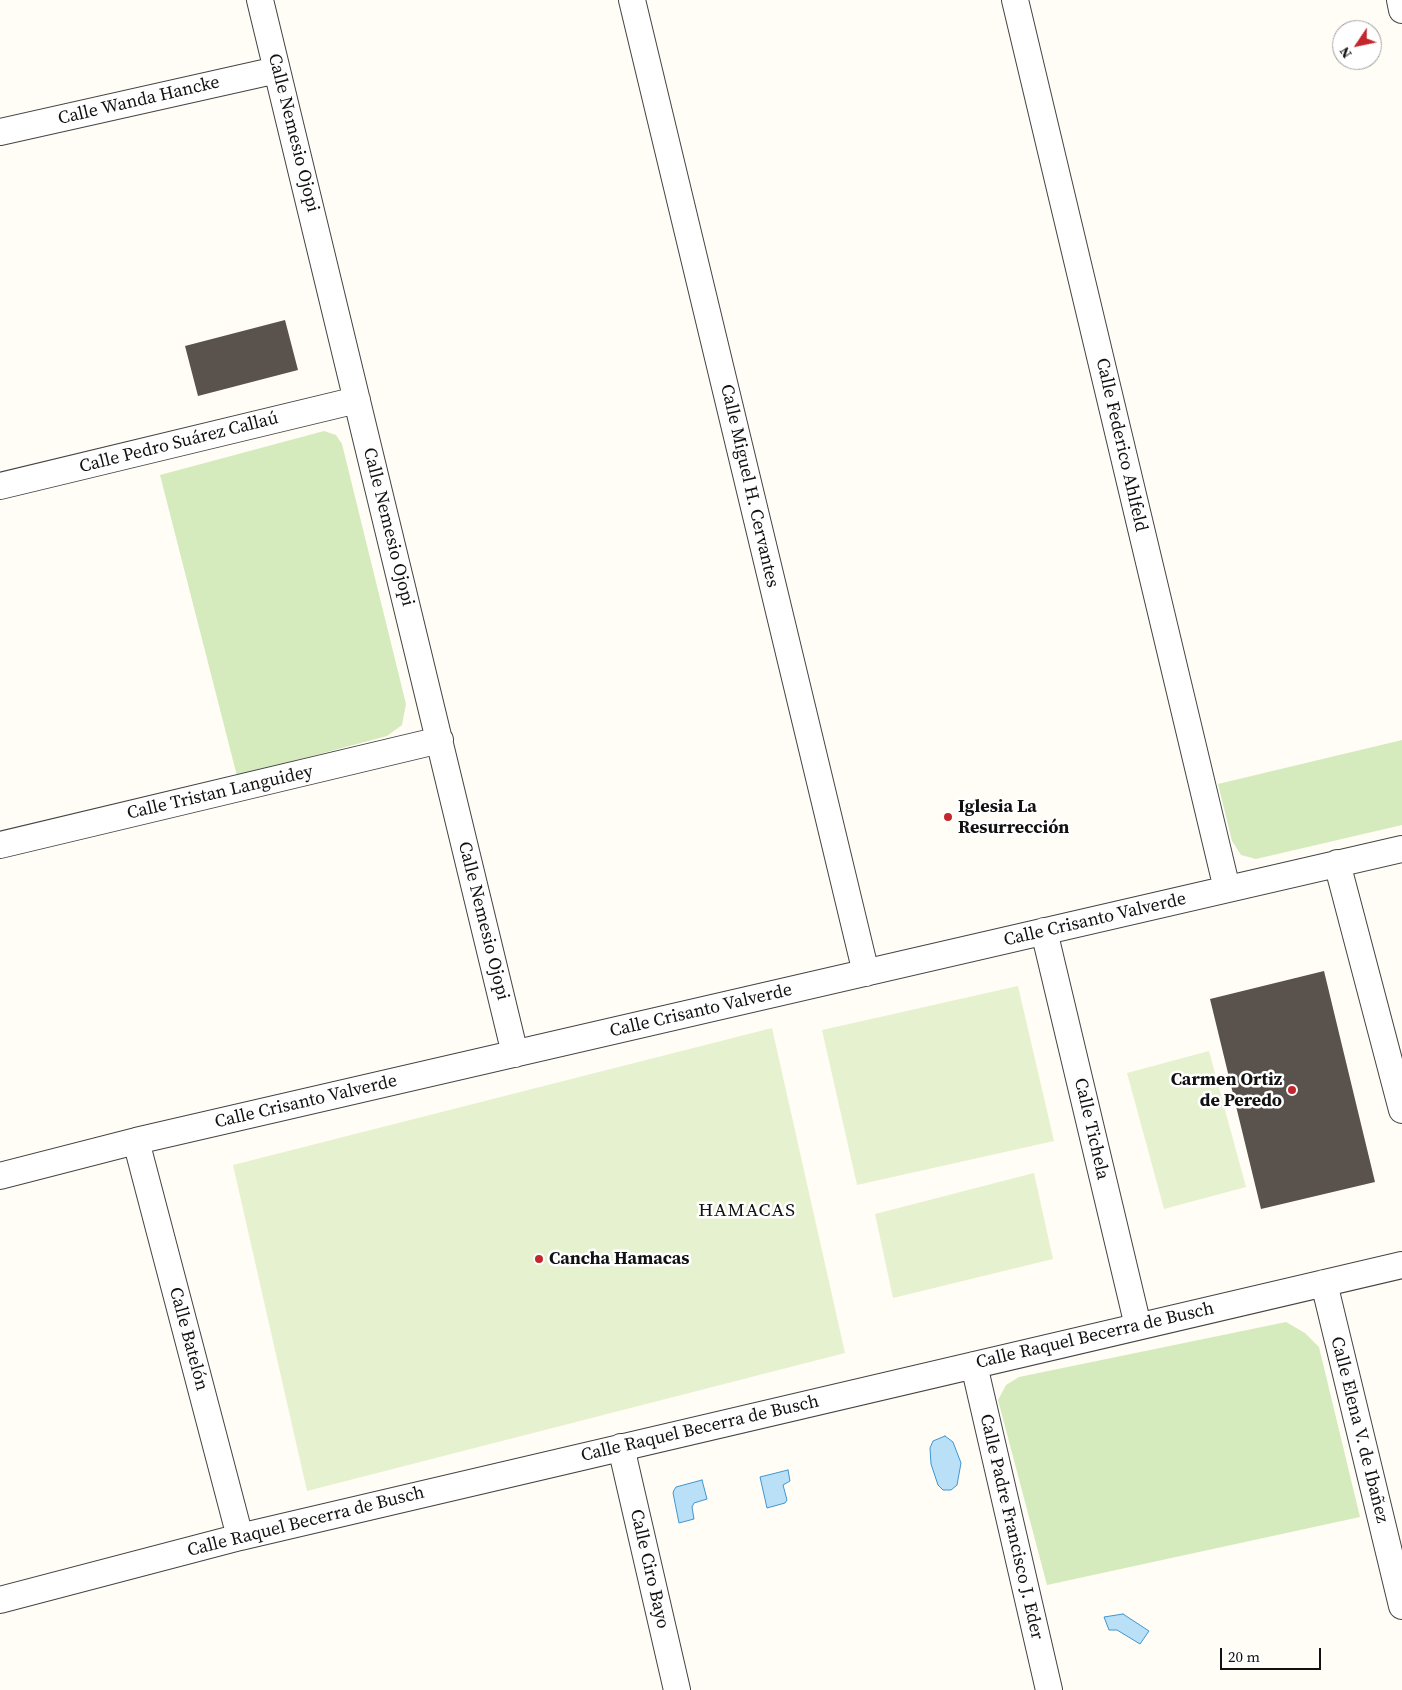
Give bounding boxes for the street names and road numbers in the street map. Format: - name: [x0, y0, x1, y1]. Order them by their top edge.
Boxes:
- street label: Calle Nemesio Ojopi: [263, 51, 323, 215]
- street label: Calle Wanda Hancke: [56, 72, 222, 130]
- street label: Calle Federico Ahlfeld: [1091, 356, 1151, 534]
- street label: Calle Miguel H. Cervantes: [715, 382, 783, 590]
- street label: Calle Pedro Suárez Callaú: [77, 408, 281, 478]
- street label: Calle Nemesio Ojopi: [358, 445, 418, 609]
- street label: Calle Tristan Languidey: [125, 761, 315, 825]
- street label: Calle Nemesio Ojopi: [453, 839, 513, 1003]
- street label: Calle Crisanto Valverde: [1002, 889, 1188, 951]
- street label: Calle Crisanto Valverde: [608, 980, 794, 1042]
- street label: Calle Crisanto Valverde: [213, 1071, 399, 1133]
- street label: Calle Tichela: [1069, 1076, 1113, 1182]
- street label: Calle Batelón: [164, 1285, 212, 1393]
- street label: Calle Raquel Becerra de Busch: [974, 1298, 1216, 1374]
- street label: Calle Elena V. de Ibañez: [1325, 1334, 1393, 1526]
- street label: Calle Raquel Becerra de Busch: [579, 1391, 821, 1467]
- street label: Calle Padre Francisco J. Eder: [975, 1412, 1047, 1642]
- street label: Calle Raquel Becerra de Busch: [185, 1482, 427, 1562]
- street label: Calle Ciro Bayo: [625, 1507, 673, 1631]

